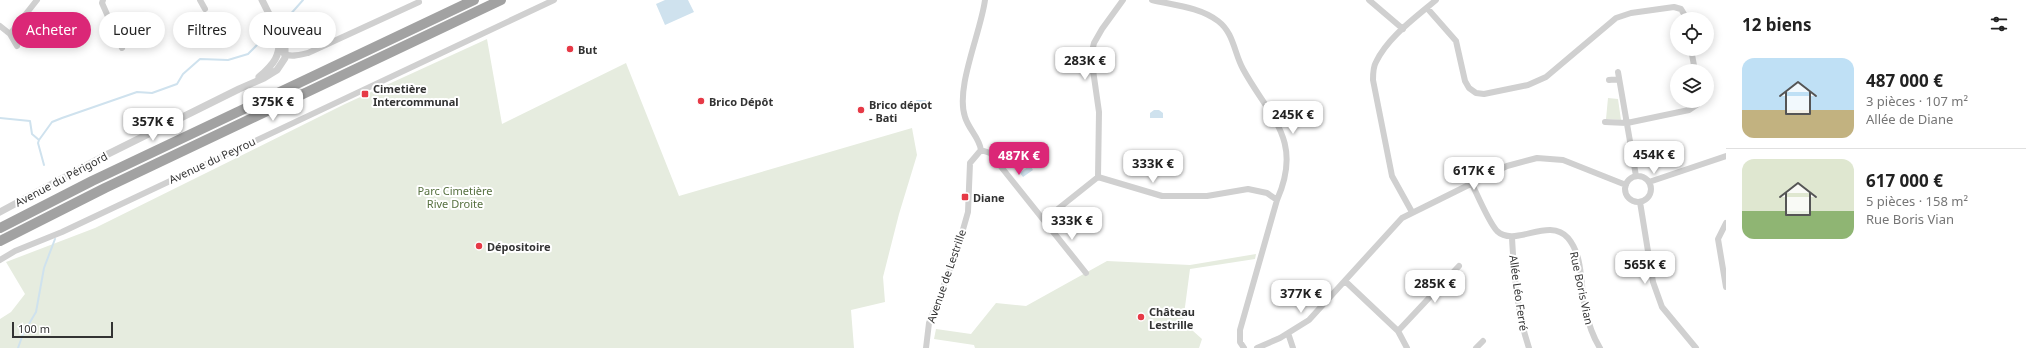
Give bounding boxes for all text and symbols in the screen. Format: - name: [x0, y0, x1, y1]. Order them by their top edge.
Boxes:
- chip: Acheter: [12, 12, 91, 48]
- chip: Louer: [99, 12, 165, 48]
- chip: Filtres: [173, 12, 241, 48]
- chip: Nouveau: [249, 12, 336, 48]
- map controls: [1670, 12, 1714, 108]
- button: locate: [1670, 12, 1714, 56]
- text: 12 biens: [1742, 13, 1811, 36]
- icon: filters: [1988, 13, 2010, 35]
- place label: But: [578, 42, 597, 57]
- marker: But: [565, 44, 575, 54]
- pin: 283K €: [1052, 47, 1118, 81]
- text: 283K €: [1064, 51, 1106, 69]
- button: layers: [1670, 64, 1714, 108]
- text: 487 000 €: [1866, 69, 1943, 92]
- icon: home: [1774, 74, 1822, 122]
- place label: Cimetière Intercommunal: [373, 81, 459, 109]
- pin: 375K €: [240, 88, 306, 122]
- marker: Cimetière Intercommunal: [360, 89, 370, 99]
- text: 375K €: [252, 92, 294, 110]
- text: 3 pièces · 107 m²: [1866, 92, 1968, 110]
- place label: Brico Dépôt: [709, 94, 773, 109]
- marker: Brico Dépôt: [696, 96, 706, 106]
- place label: Brico dépot - Bati: [869, 97, 932, 125]
- pin: 245K €: [1260, 101, 1326, 135]
- marker: Brico dépot - Bati: [856, 105, 866, 115]
- text: 245K €: [1272, 105, 1314, 123]
- pin: 357K €: [120, 108, 186, 142]
- text: Allée de Diane: [1866, 110, 1953, 128]
- text: 357K €: [132, 112, 174, 130]
- street label: Avenue du Peyrou: [166, 133, 258, 187]
- pin: 454K €: [1621, 141, 1687, 175]
- pin: 487K €: [986, 142, 1052, 176]
- text: 454K €: [1633, 145, 1675, 163]
- text: 487K €: [998, 146, 1040, 164]
- street label: Avenue du Périgord: [12, 148, 110, 210]
- pin: 333K €: [1120, 150, 1186, 184]
- text: 333K €: [1132, 154, 1174, 172]
- pin: 617K €: [1441, 157, 1507, 191]
- text: 617K €: [1453, 161, 1495, 179]
- text: 617 000 €: [1866, 169, 1943, 192]
- icon: home: [1774, 175, 1822, 223]
- park label: Parc Cimetière Rive Droite: [417, 183, 493, 211]
- place label: Diane: [973, 190, 1005, 205]
- marker: Diane: [960, 192, 970, 202]
- text: 5 pièces · 158 m²: [1866, 192, 1968, 210]
- pin: 333K €: [1039, 207, 1105, 241]
- text: Rue Boris Vian: [1866, 210, 1954, 228]
- text: 333K €: [1051, 211, 1093, 229]
- street label: Avenue de Lestrille: [923, 227, 969, 325]
- place label: Dépositoire: [487, 239, 551, 254]
- marker: Dépositoire: [474, 241, 484, 251]
- street label: Rue Boris Vian: [1567, 250, 1597, 326]
- pin: 565K €: [1612, 251, 1678, 285]
- street label: Allée Léo Ferré: [1506, 254, 1532, 332]
- text: 565K €: [1624, 255, 1666, 273]
- pin: 285K €: [1402, 270, 1468, 304]
- text: 285K €: [1414, 274, 1456, 292]
- pin: 377K €: [1268, 280, 1334, 314]
- text: 377K €: [1280, 284, 1322, 302]
- place label: Château Lestrille: [1149, 304, 1195, 332]
- marker: Château Lestrille: [1136, 312, 1146, 322]
- scale bar: [12, 320, 113, 339]
- text: 100 m: [18, 321, 50, 336]

